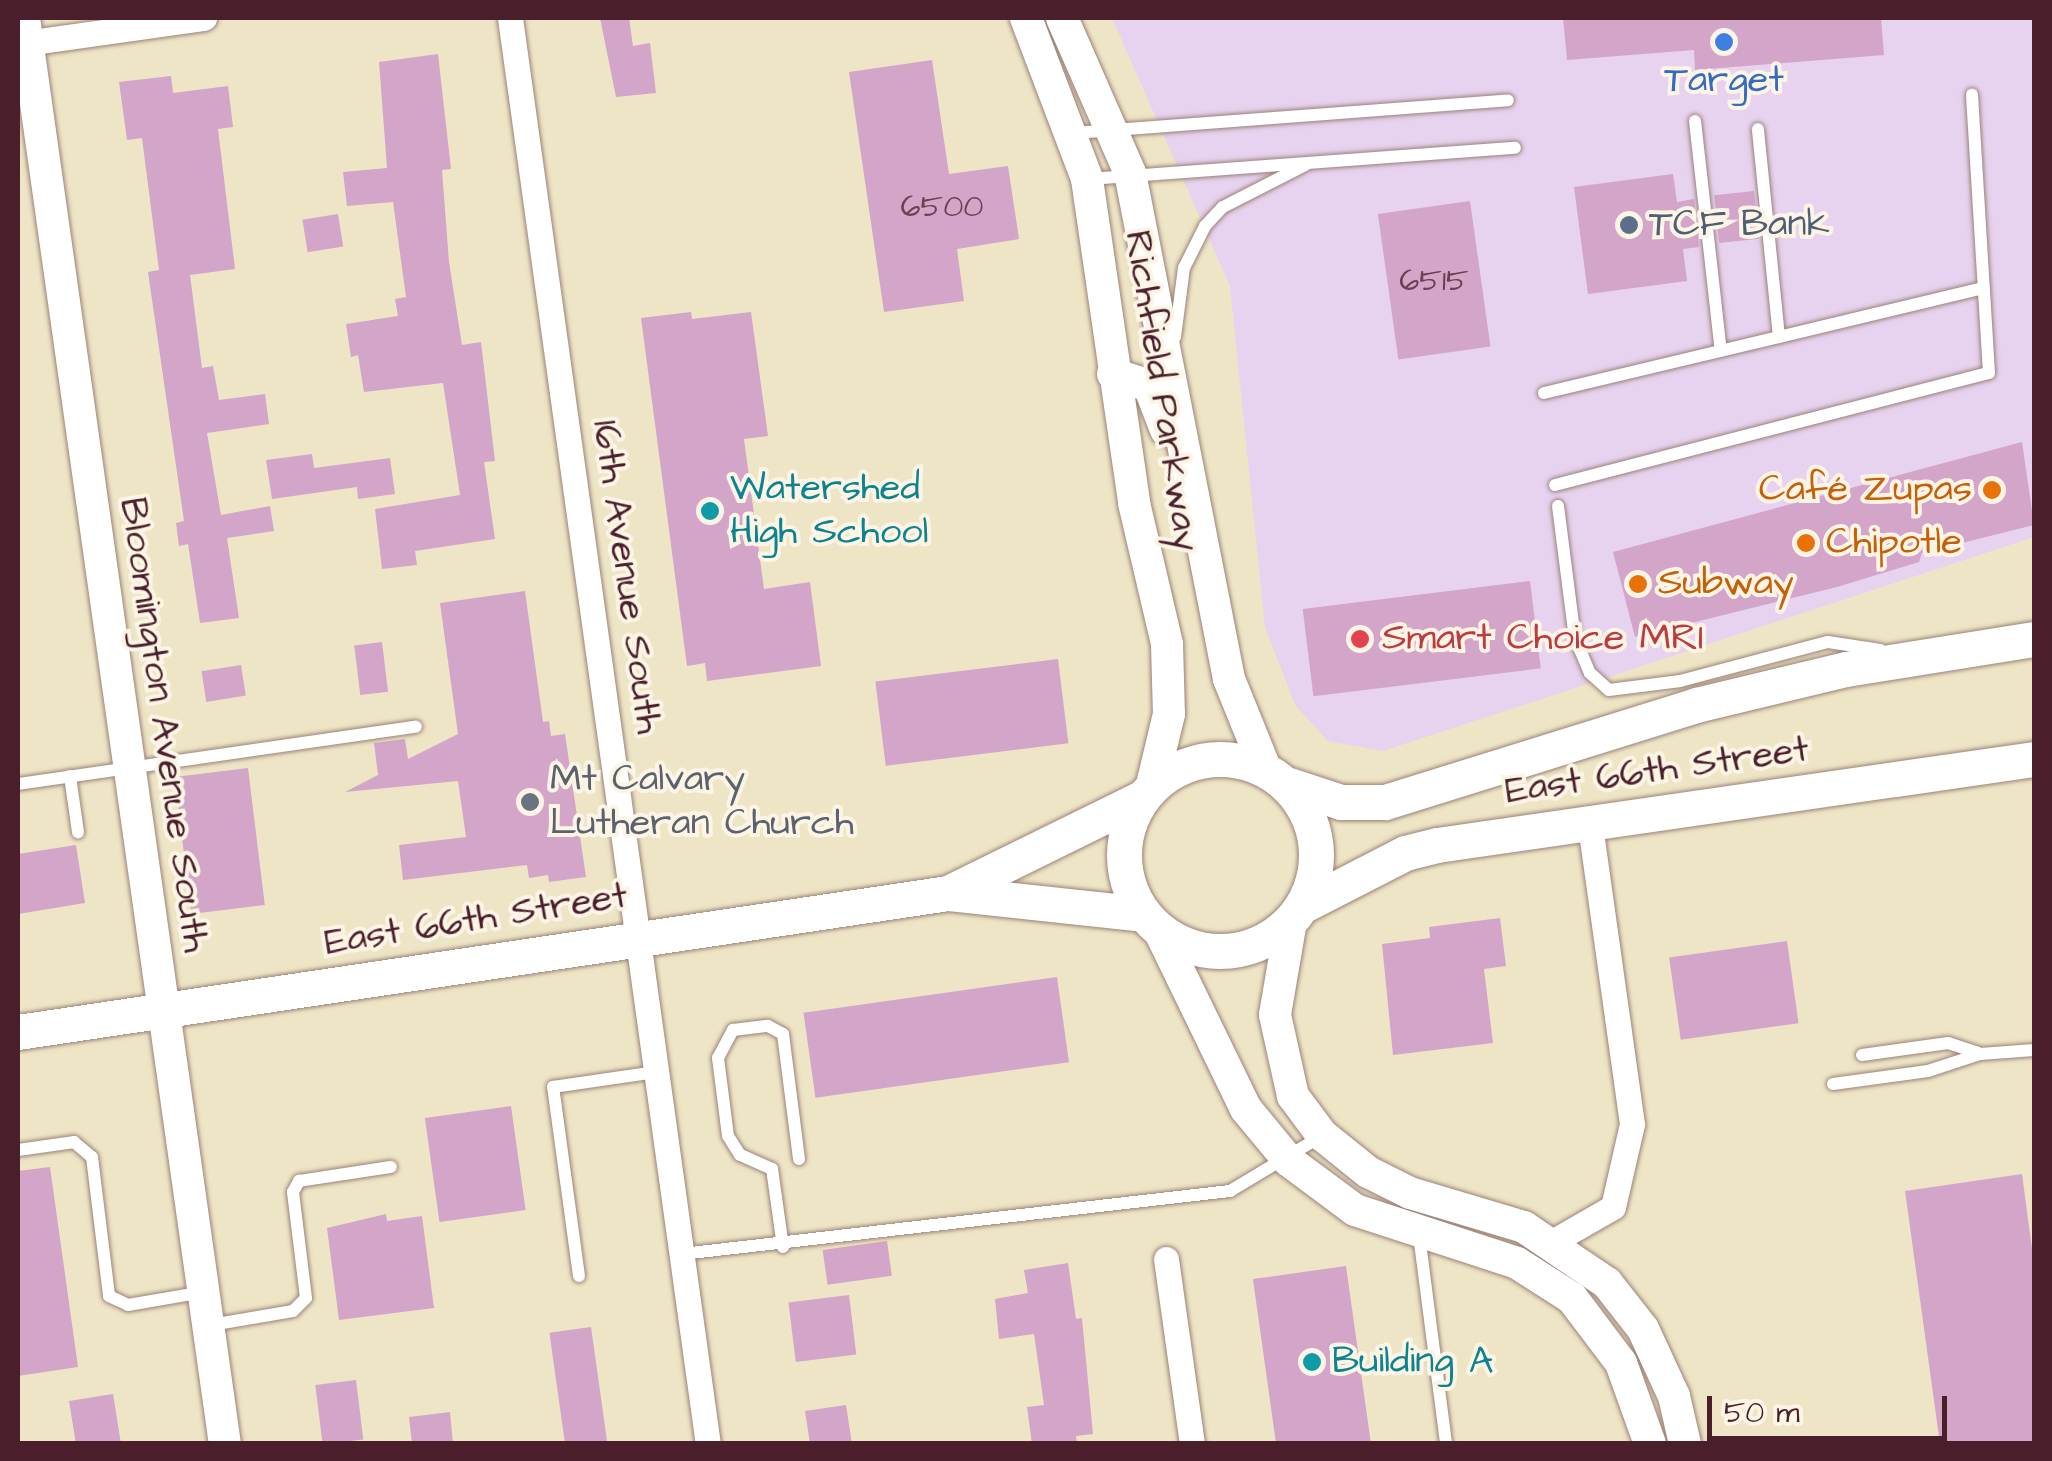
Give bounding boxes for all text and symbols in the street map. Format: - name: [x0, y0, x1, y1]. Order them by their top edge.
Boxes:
- marker: Target: [1713, 31, 1735, 53]
- place label: Target: [1664, 58, 1784, 104]
- house number: 6500: [900, 188, 984, 226]
- place label: TCF Bank: [1649, 202, 1830, 248]
- marker: TCF Bank: [1618, 214, 1640, 236]
- street label: Richfield Parkway: [1113, 227, 1209, 555]
- house number: 6515: [1399, 262, 1469, 300]
- street label: 16th Avenue South: [581, 417, 671, 737]
- place label: Watershed High School: [730, 466, 928, 556]
- place label: Café Zupas: [1759, 467, 1972, 513]
- marker: Café Zupas: [1981, 479, 2003, 501]
- street label: Bloomington Avenue South: [109, 495, 217, 955]
- marker: Watershed High School: [699, 500, 721, 522]
- place label: Chipotle: [1826, 520, 1962, 566]
- marker: Chipotle: [1795, 532, 1817, 554]
- place label: Subway: [1658, 561, 1794, 607]
- marker: Subway: [1627, 573, 1649, 595]
- place label: Smart Choice MRI: [1382, 616, 1704, 662]
- marker: Smart Choice MRI: [1347, 626, 1373, 652]
- street label: East 66th Street: [1502, 727, 1812, 815]
- place label: Mt Calvary Lutheran Church: [550, 757, 854, 846]
- marker: Mt Calvary Lutheran Church: [519, 791, 541, 813]
- street label: East 66th Street: [321, 874, 631, 966]
- place label: Building A: [1332, 1339, 1493, 1385]
- marker: Building A: [1301, 1351, 1323, 1373]
- scale bar: [1712, 1376, 1952, 1438]
- text: 50 m: [1724, 1392, 1800, 1434]

